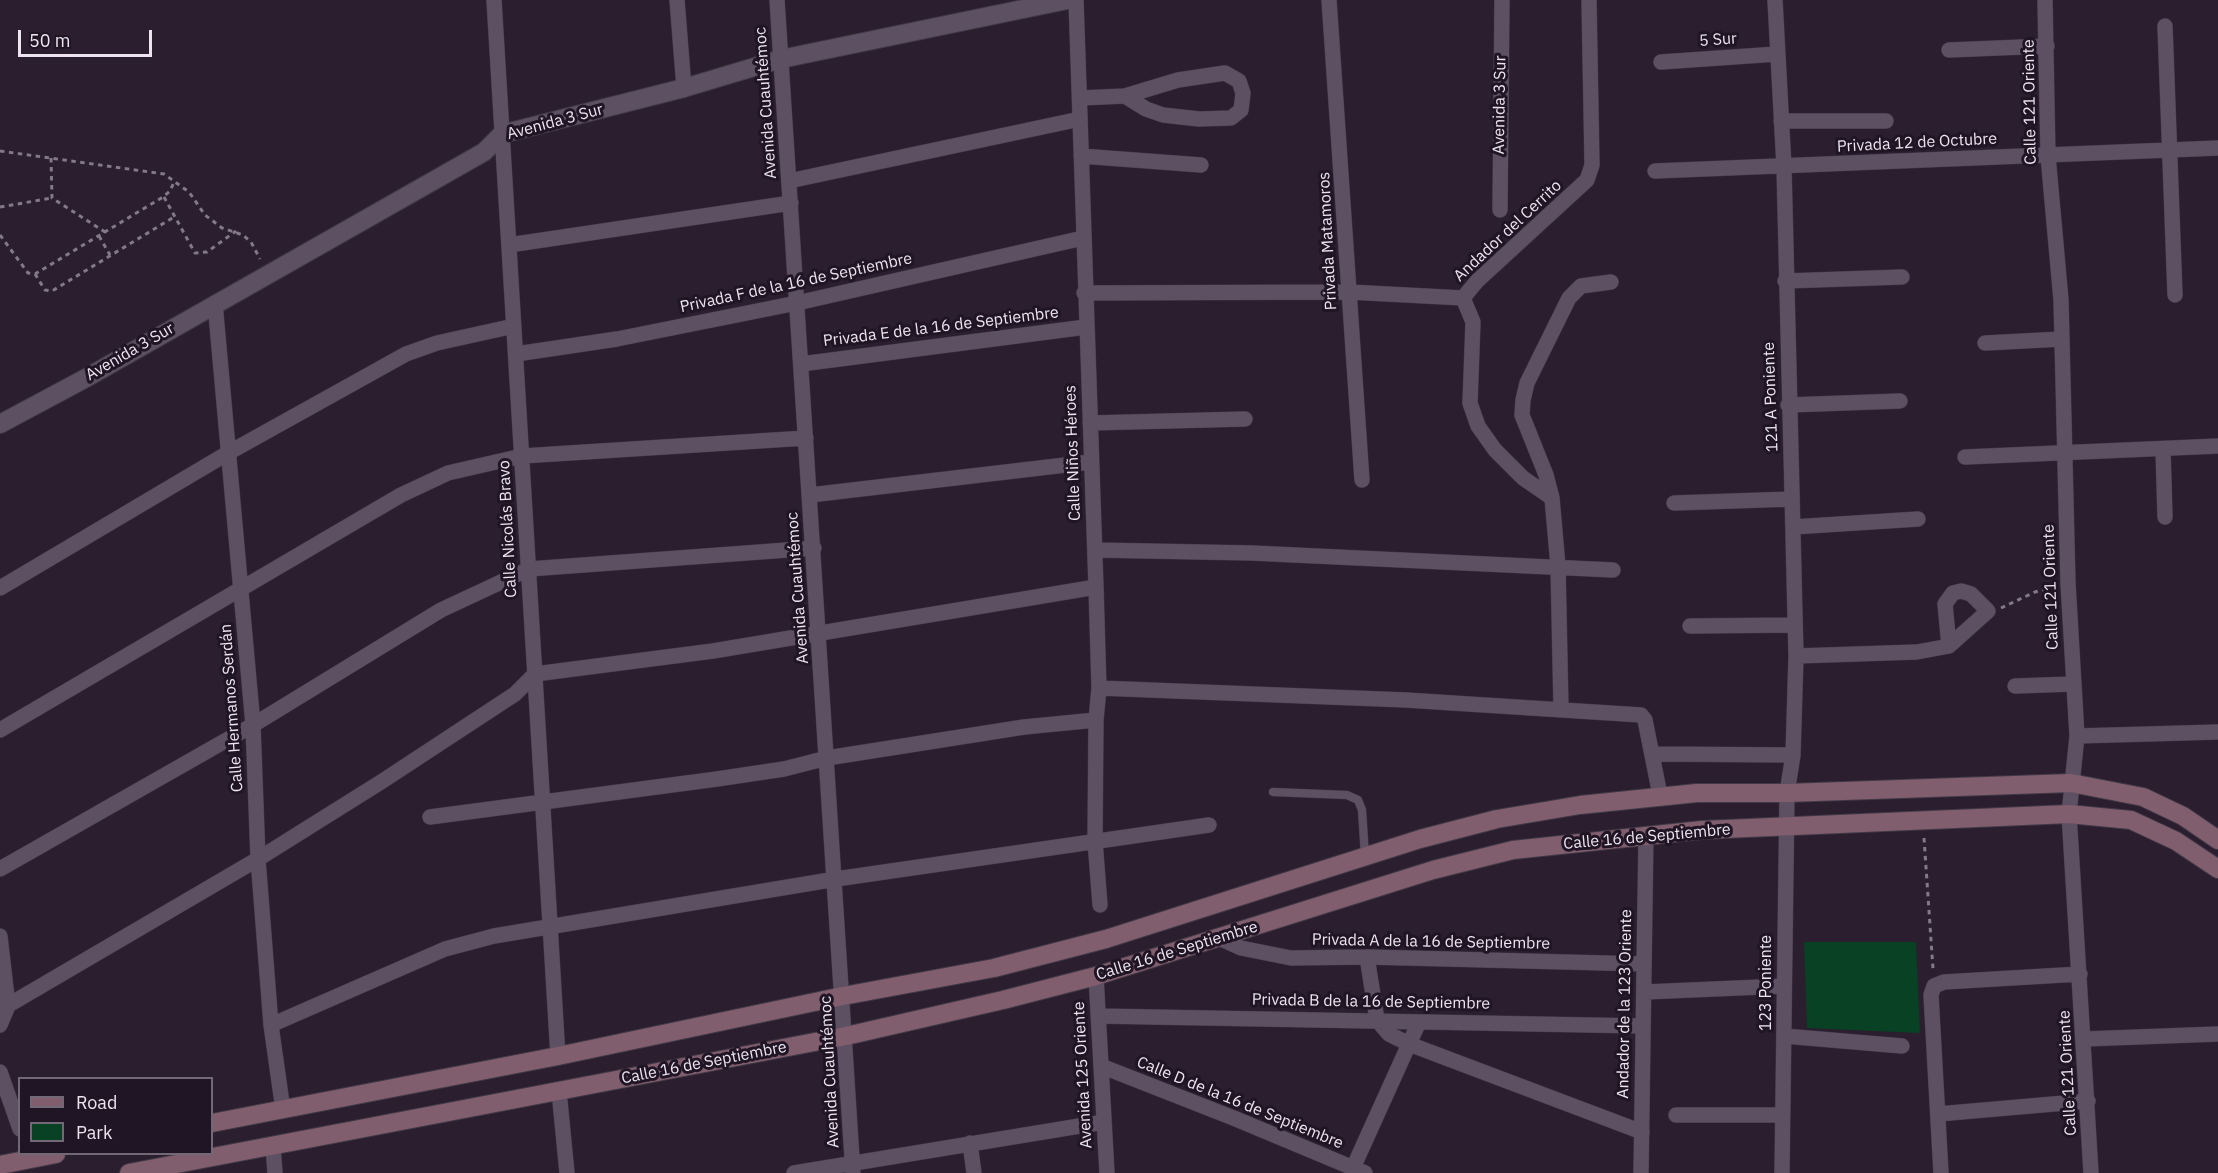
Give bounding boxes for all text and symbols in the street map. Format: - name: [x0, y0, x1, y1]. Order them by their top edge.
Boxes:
- scale bar: [21, 18, 154, 56]
- street label: Avenida Cuauhtémoc: [751, 26, 781, 180]
- text: 50 m: [29, 29, 71, 52]
- street label: 5 Sur: [1699, 29, 1737, 51]
- street label: Calle 121 Oriente: [2019, 39, 2041, 165]
- street label: Avenida 3 Sur: [1490, 55, 1510, 155]
- street label: Avenida 3 Sur: [505, 100, 605, 144]
- street label: Privada 12 de Octubre: [1837, 129, 1997, 157]
- street label: Privada Matamoros: [1315, 171, 1341, 311]
- street label: Andador del Cerrito: [1450, 176, 1566, 286]
- street label: Privada F de la 16 de Septiembre: [678, 249, 914, 317]
- street label: Privada E de la 16 de Septiembre: [822, 303, 1060, 351]
- street label: Avenida 3 Sur: [82, 319, 178, 385]
- street label: 121 A Poniente: [1759, 342, 1783, 452]
- street label: Calle Niños Héroes: [1061, 385, 1085, 521]
- street label: Calle Nicolás Bravo: [495, 460, 521, 598]
- street label: Avenida Cuauhtémoc: [783, 511, 813, 665]
- street label: Calle 121 Oriente: [2039, 524, 2063, 650]
- street label: Calle Hermanos Serdán: [217, 623, 247, 793]
- street label: Calle 16 de Septiembre: [1562, 820, 1732, 854]
- street label: Andador de la 123 Oriente: [1614, 909, 1636, 1099]
- street label: Calle 16 de Septiembre: [1094, 917, 1260, 985]
- street label: Privada A de la 16 de Septiembre: [1312, 930, 1550, 954]
- street label: 123 Poniente: [1756, 935, 1776, 1031]
- street label: Privada B de la 16 de Septiembre: [1252, 990, 1490, 1014]
- street label: Avenida Cuauhtémoc: [816, 995, 844, 1149]
- street label: Avenida 125 Oriente: [1070, 1001, 1096, 1149]
- street label: Calle 121 Oriente: [2055, 1010, 2081, 1136]
- street label: Calle 16 de Septiembre: [620, 1038, 788, 1088]
- street label: Calle D de la 16 de Septiembre: [1134, 1053, 1346, 1153]
- legend: [18, 1077, 213, 1155]
- text: Road: [76, 1091, 117, 1114]
- text: Park: [76, 1121, 112, 1144]

